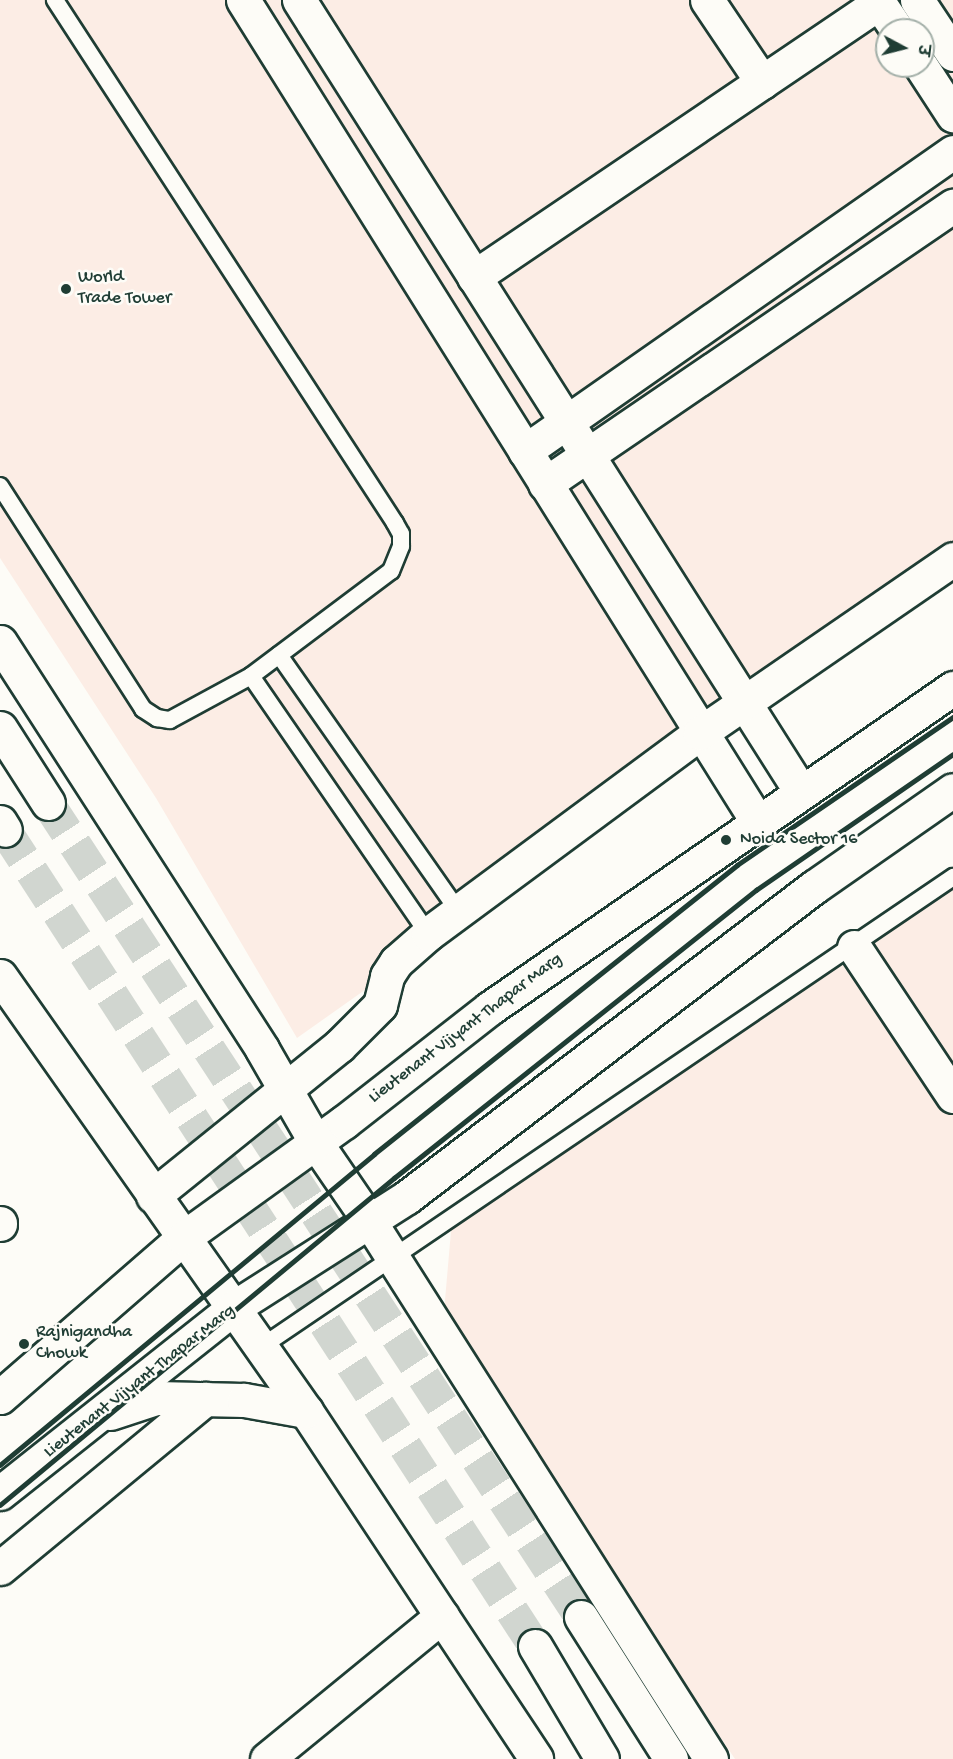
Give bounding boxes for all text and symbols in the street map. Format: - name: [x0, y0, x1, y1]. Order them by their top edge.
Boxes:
- north arrow: [875, 18, 935, 78]
- text: उ: [911, 44, 931, 56]
- place label: World Trade Tower: [78, 268, 171, 310]
- marker: World Trade Tower: [59, 282, 73, 296]
- place label: Noida Sector 16: [740, 829, 857, 851]
- marker: Noida Sector 16: [717, 831, 735, 849]
- street label: Lieutenant Vijyant Thapar Marg: [365, 949, 567, 1109]
- street label: Lieutenant Vijyant Thapar Marg: [40, 1301, 240, 1463]
- place label: Rajnigandha Chowk: [36, 1323, 132, 1366]
- marker: Rajnigandha Chowk: [17, 1337, 31, 1351]

